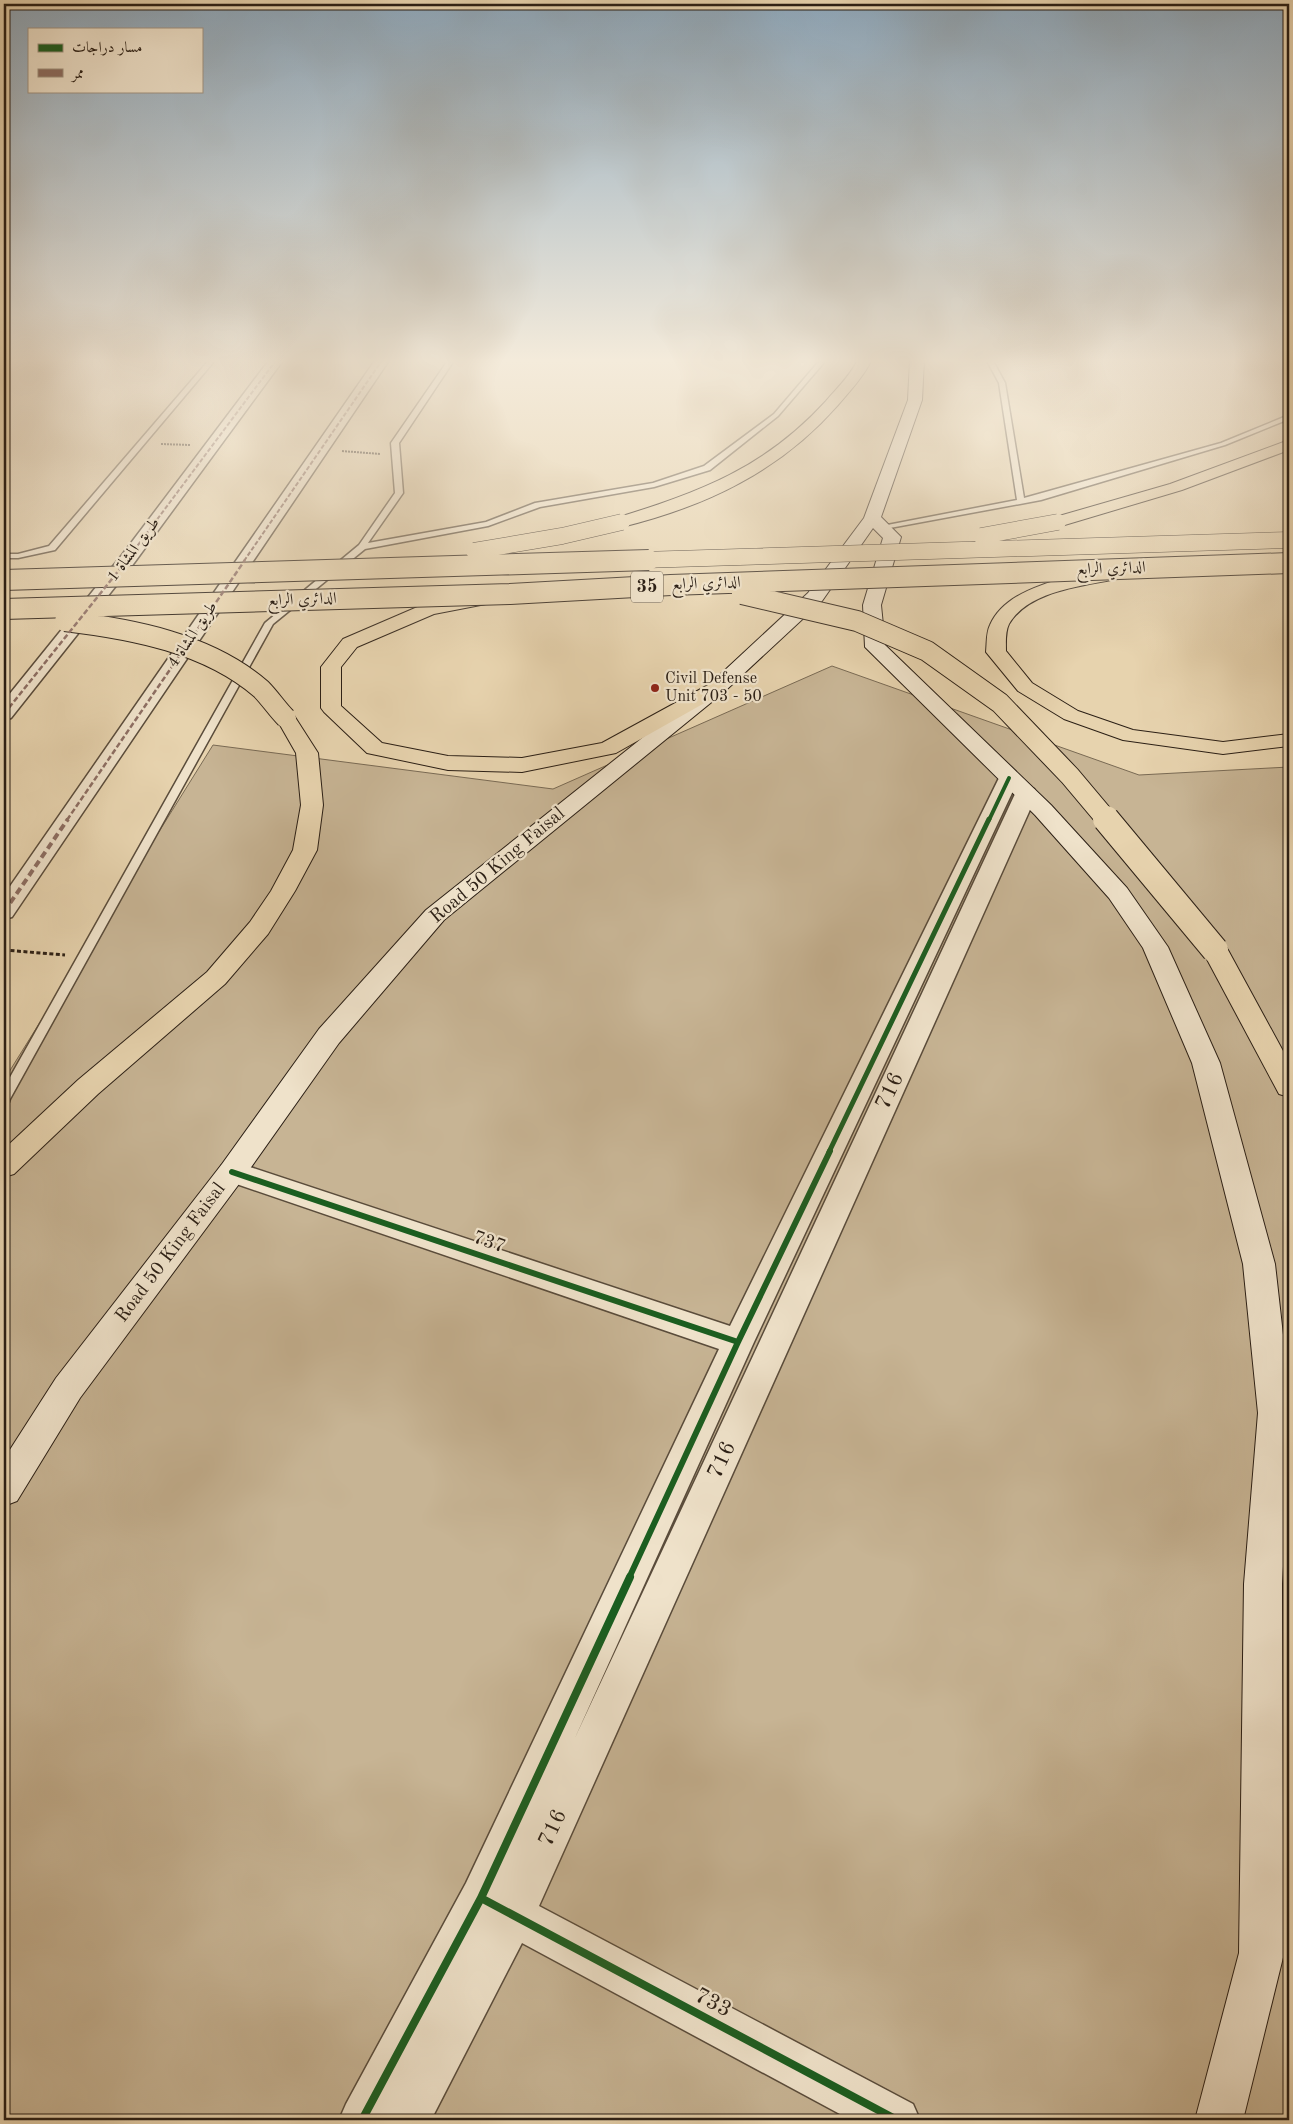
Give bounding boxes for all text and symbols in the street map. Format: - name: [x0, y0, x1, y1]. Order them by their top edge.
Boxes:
- legend: [28, 28, 202, 92]
- text: مسار دراجات: [72, 41, 142, 56]
- text: ممر: [70, 67, 84, 83]
- street label: طريق المشاة 1: [105, 515, 164, 585]
- street label: الدائري الرابع: [1076, 559, 1146, 584]
- road number: 35: [631, 572, 663, 602]
- street label: الدائري الرابع: [671, 574, 741, 599]
- street label: الدائري الرابع: [267, 590, 337, 615]
- street label: طريق المشاة 4: [165, 599, 222, 671]
- place label: Civil Defense Unit 703 - 50: [665, 671, 762, 705]
- marker: Civil Defense Unit 703 - 50: [649, 682, 661, 694]
- street label: Road 50 King Faisal: [427, 804, 569, 928]
- street label: 716: [872, 1069, 908, 1113]
- street label: Road 50 King Faisal: [112, 1180, 230, 1326]
- street label: 737: [470, 1229, 508, 1257]
- street label: 716: [704, 1438, 740, 1482]
- street label: 716: [535, 1806, 571, 1850]
- street label: 733: [691, 1984, 735, 2022]

